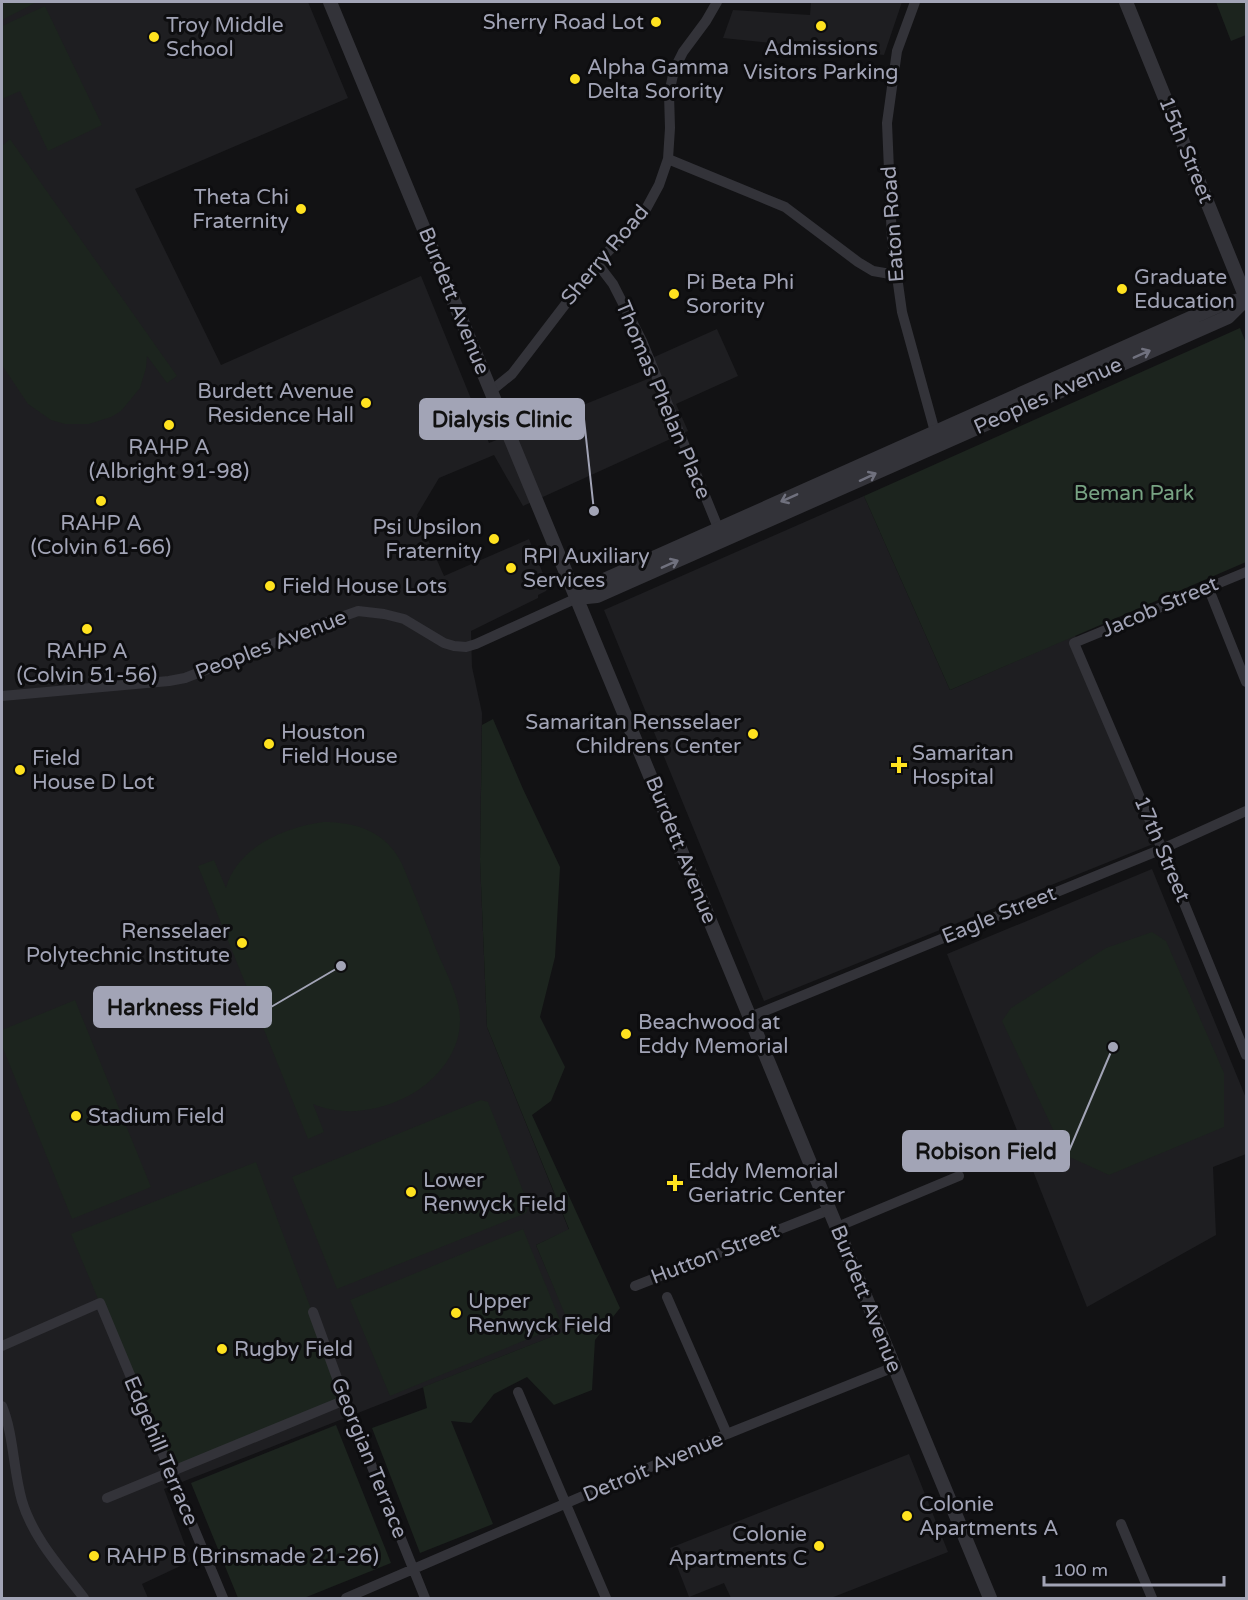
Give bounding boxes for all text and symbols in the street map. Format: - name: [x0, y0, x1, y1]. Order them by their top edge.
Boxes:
- place label: Sherry Road Lot: [483, 10, 644, 35]
- place label: Troy Middle School: [166, 13, 284, 62]
- marker: Sherry Road Lot: [649, 15, 663, 29]
- marker: Admissions Visitors Parking: [814, 19, 828, 33]
- marker: Troy Middle School: [147, 30, 161, 44]
- place label: Admissions Visitors Parking: [743, 36, 899, 85]
- place label: Alpha Gamma Delta Sorority: [587, 55, 729, 104]
- marker: Alpha Gamma Delta Sorority: [568, 72, 582, 86]
- street label: 15th Street: [1153, 93, 1219, 207]
- street label: Eaton Road: [876, 165, 910, 283]
- place label: Theta Chi Fraternity: [192, 185, 289, 234]
- street label: Sherry Road: [556, 200, 654, 310]
- marker: Theta Chi Fraternity: [294, 202, 308, 216]
- street label: Burdett Avenue: [413, 224, 495, 378]
- place label: Graduate Education: [1134, 265, 1235, 314]
- place label: Pi Beta Phi Sorority: [686, 270, 794, 319]
- marker: Graduate Education: [1115, 282, 1129, 296]
- marker: Pi Beta Phi Sorority: [667, 287, 681, 301]
- street label: Thomas Phelan Place: [610, 297, 716, 503]
- one-way arrow: [1132, 348, 1150, 360]
- street label: Peoples Avenue: [970, 352, 1126, 440]
- place label: Burdett Avenue Residence Hall: [197, 379, 354, 428]
- marker: Burdett Avenue Residence Hall: [359, 396, 373, 410]
- callout: Dialysis Clinic: [420, 399, 584, 439]
- text: Dialysis Clinic: [432, 407, 573, 433]
- marker: RAHP A (Albright 91-98): [162, 418, 176, 432]
- place label: RAHP A (Albright 91-98): [89, 435, 249, 484]
- one-way arrow: [858, 470, 876, 482]
- park label: Beman Park: [1074, 481, 1194, 506]
- marker: RAHP A (Colvin 61-66): [94, 494, 108, 508]
- one-way arrow: [780, 494, 798, 505]
- place label: RAHP A (Colvin 61-66): [31, 511, 171, 560]
- place label: Psi Upsilon Fraternity: [372, 515, 482, 564]
- marker: Psi Upsilon Fraternity: [487, 532, 501, 546]
- place label: RPI Auxiliary Services: [523, 544, 650, 593]
- one-way arrow: [661, 558, 679, 569]
- marker: RPI Auxiliary Services: [504, 561, 518, 575]
- street label: Jacob Street: [1098, 571, 1222, 643]
- place label: Field House Lots: [282, 574, 447, 599]
- marker: Field House Lots: [263, 579, 277, 593]
- street label: Peoples Avenue: [192, 605, 350, 685]
- marker: RAHP A (Colvin 51-56): [80, 622, 94, 636]
- place label: RAHP A (Colvin 51-56): [17, 639, 157, 688]
- place label: Samaritan Rensselaer Childrens Center: [525, 710, 741, 759]
- place label: Houston Field House: [281, 720, 398, 769]
- marker: Samaritan Rensselaer Childrens Center: [746, 727, 760, 741]
- marker: Houston Field House: [262, 737, 276, 751]
- place label: Samaritan Hospital: [912, 741, 1014, 790]
- place label: Field House D Lot: [32, 746, 155, 795]
- marker: Samaritan Hospital: [890, 756, 908, 774]
- marker: Field House D Lot: [13, 763, 27, 777]
- street label: Burdett Avenue: [640, 773, 722, 927]
- street label: 17th Street: [1128, 792, 1196, 906]
- street label: Eagle Street: [938, 881, 1060, 949]
- place label: Rensselaer Polytechnic Institute: [26, 919, 230, 968]
- marker: Rensselaer Polytechnic Institute: [235, 936, 249, 950]
- callout: Harkness Field: [94, 987, 271, 1027]
- text: Harkness Field: [107, 995, 259, 1021]
- place label: Beachwood at Eddy Memorial: [638, 1010, 789, 1059]
- marker: Beachwood at Eddy Memorial: [619, 1027, 633, 1041]
- place label: Stadium Field: [88, 1104, 224, 1129]
- marker: Stadium Field: [69, 1109, 83, 1123]
- callout: Robison Field: [903, 1131, 1069, 1171]
- text: Robison Field: [915, 1139, 1057, 1165]
- place label: Eddy Memorial Geriatric Center: [688, 1159, 845, 1208]
- place label: Lower Renwyck Field: [423, 1168, 566, 1217]
- marker: Eddy Memorial Geriatric Center: [666, 1174, 684, 1192]
- marker: Lower Renwyck Field: [404, 1185, 418, 1199]
- street label: Hutton Street: [647, 1218, 783, 1290]
- street label: Burdett Avenue: [825, 1222, 907, 1376]
- place label: Upper Renwyck Field: [468, 1289, 611, 1338]
- marker: Upper Renwyck Field: [449, 1306, 463, 1320]
- place label: Rugby Field: [234, 1337, 353, 1362]
- marker: Rugby Field: [215, 1342, 229, 1356]
- street label: Edgehill Terrace: [118, 1373, 204, 1529]
- street label: Georgian Terrace: [325, 1374, 413, 1542]
- street label: Detroit Avenue: [579, 1426, 727, 1508]
- place label: Colonie Apartments A: [919, 1492, 1059, 1541]
- marker: Colonie Apartments A: [900, 1509, 914, 1523]
- place label: Colonie Apartments C: [668, 1522, 807, 1571]
- marker: Colonie Apartments C: [812, 1539, 826, 1553]
- place label: RAHP B (Brinsmade 21-26): [106, 1544, 379, 1569]
- marker: RAHP B (Brinsmade 21-26): [87, 1549, 101, 1563]
- scale bar: [1044, 1549, 1224, 1587]
- text: 100 m: [1053, 1559, 1108, 1581]

